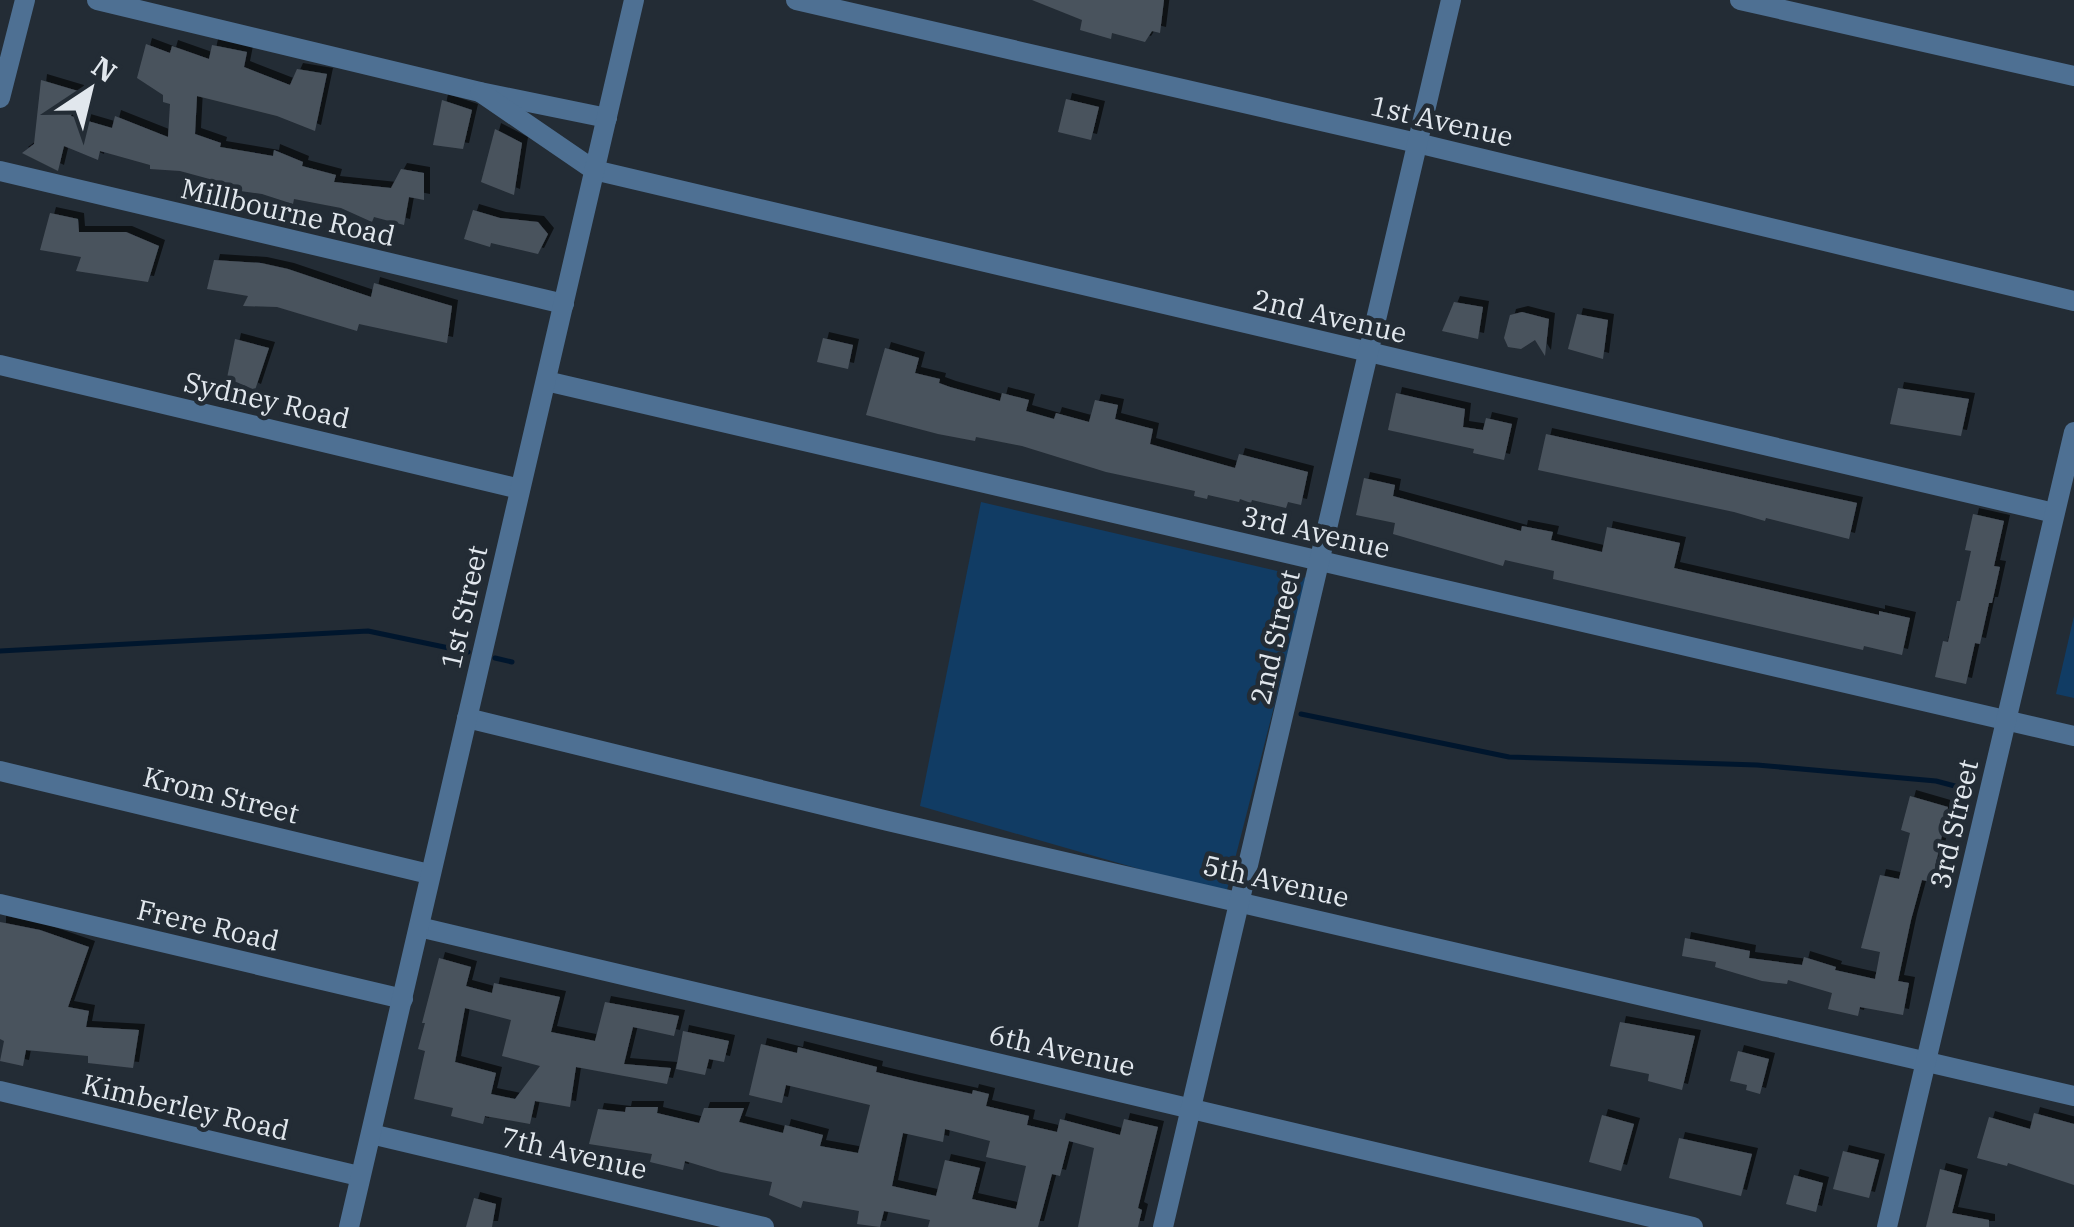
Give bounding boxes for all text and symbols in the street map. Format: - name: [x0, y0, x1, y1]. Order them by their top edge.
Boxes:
- north arrow: [40, 40, 140, 140]
- text: N: [85, 48, 124, 91]
- street label: 1st Avenue: [1367, 86, 1517, 155]
- street label: Millbourne Road: [177, 169, 399, 254]
- street label: 2nd Avenue: [1250, 280, 1411, 351]
- street label: Sydney Road: [181, 362, 354, 437]
- street label: 3rd Avenue: [1238, 496, 1394, 567]
- street label: 1st Street: [431, 542, 496, 672]
- street label: 2nd Street: [1241, 566, 1308, 708]
- street label: 3rd Street: [1921, 756, 1986, 892]
- street label: Krom Street: [139, 757, 303, 832]
- street label: 5th Avenue: [1199, 846, 1353, 915]
- street label: Frere Road: [133, 890, 283, 959]
- street label: 6th Avenue: [985, 1015, 1139, 1084]
- street label: Kimberley Road: [79, 1065, 293, 1148]
- street label: 7th Avenue: [497, 1118, 651, 1187]

